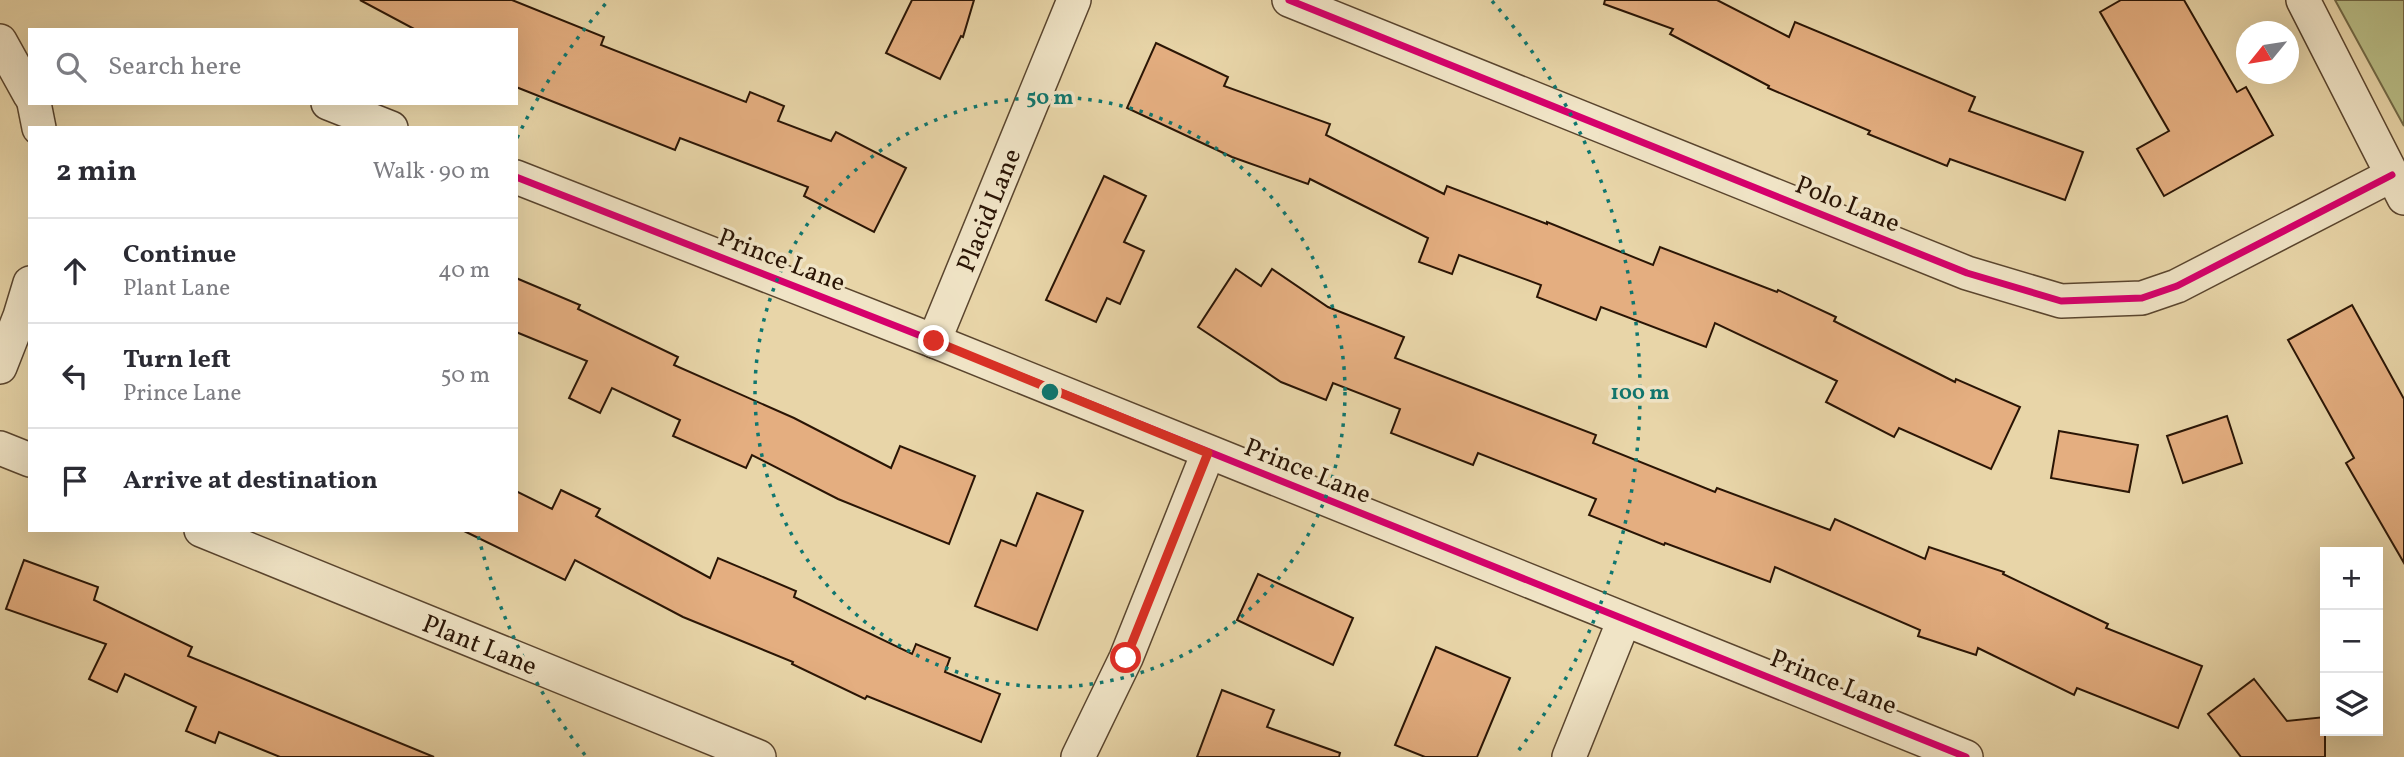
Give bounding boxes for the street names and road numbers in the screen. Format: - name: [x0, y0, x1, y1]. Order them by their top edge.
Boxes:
- street label: Placid Lane: [949, 144, 1031, 278]
- street label: Polo Lane: [1789, 168, 1905, 242]
- street label: Prince Lane: [712, 220, 850, 302]
- street label: Prince Lane: [1238, 430, 1376, 514]
- street label: Plant Lane: [416, 606, 542, 685]
- street label: Prince Lane: [1764, 641, 1902, 725]

